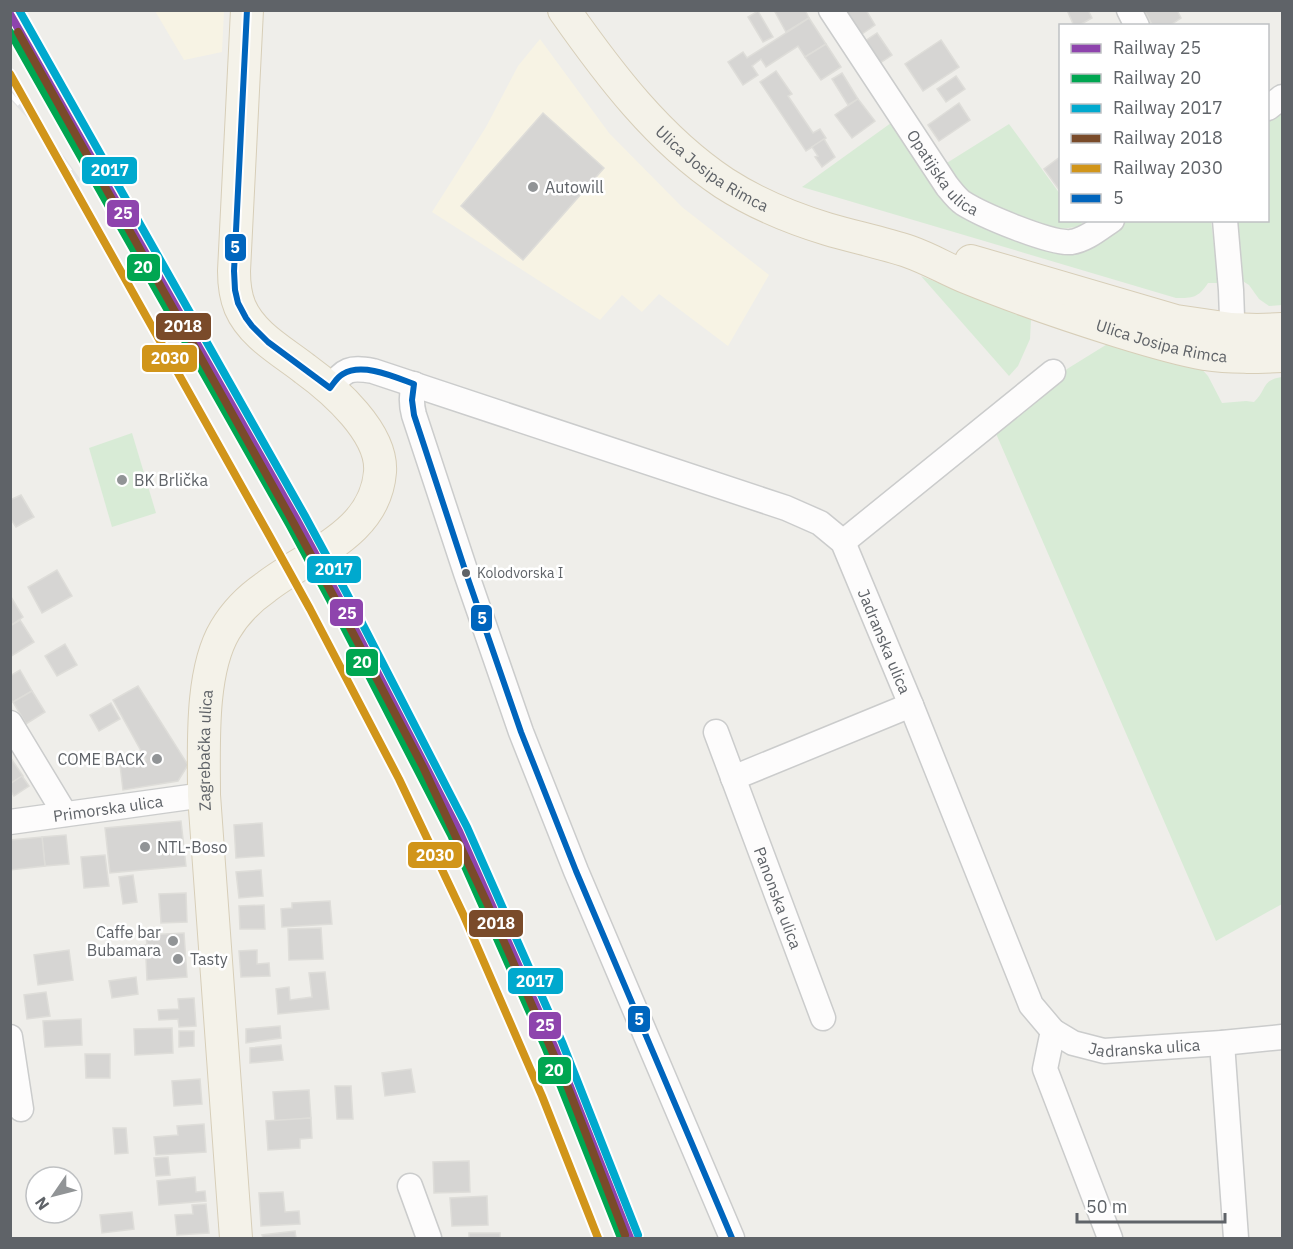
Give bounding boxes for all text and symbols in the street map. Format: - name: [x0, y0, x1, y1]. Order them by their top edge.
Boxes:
- legend: [1059, 24, 1269, 222]
- text: Railway 25: [1113, 36, 1201, 59]
- text: Railway 20: [1113, 66, 1201, 89]
- text: Railway 2017: [1113, 96, 1223, 119]
- street label: Ulica Josipa Rimca: [651, 121, 772, 216]
- street label: Opatijska ulica: [903, 126, 982, 220]
- text: Railway 2018: [1113, 126, 1223, 149]
- line badge: 2017: [81, 156, 138, 185]
- text: Railway 2030: [1113, 156, 1223, 179]
- text: 2017: [91, 160, 129, 180]
- place label: Autowill: [545, 177, 604, 197]
- marker: Autowill: [526, 180, 540, 194]
- text: 5: [1113, 186, 1124, 209]
- line badge: 25: [106, 199, 140, 228]
- text: 25: [113, 203, 133, 223]
- line badge: 5: [224, 233, 247, 262]
- text: 5: [230, 237, 240, 257]
- line badge: 20: [126, 253, 161, 282]
- text: 20: [133, 257, 153, 277]
- line badge: 2018: [155, 312, 212, 341]
- street label: Ulica Josipa Rimca: [1093, 315, 1229, 366]
- text: 2018: [164, 316, 202, 336]
- line badge: 2030: [141, 344, 198, 373]
- text: 2030: [151, 348, 190, 368]
- place label: BK Brlička: [134, 470, 208, 490]
- marker: BK Brlička: [115, 473, 129, 487]
- line badge: 2017: [306, 555, 362, 584]
- text: 2017: [315, 559, 353, 579]
- place label: Kolodvorska I: [477, 564, 563, 582]
- marker: Kolodvorska I: [460, 567, 472, 579]
- street label: Jadranska ulica: [854, 586, 915, 697]
- line badge: 25: [329, 598, 364, 627]
- text: 25: [337, 603, 357, 623]
- line badge: 5: [470, 604, 493, 632]
- text: 5: [477, 608, 487, 628]
- line badge: 20: [345, 648, 379, 677]
- text: 20: [352, 652, 372, 672]
- street label: Zagrebačka ulica: [194, 688, 217, 812]
- place label: COME BACK: [57, 749, 145, 769]
- marker: COME BACK: [150, 752, 164, 766]
- street label: Primorska ulica: [52, 791, 165, 826]
- place label: NTL-Boso: [157, 837, 227, 857]
- marker: NTL-Boso: [138, 840, 152, 854]
- line badge: 2030: [407, 841, 463, 869]
- street label: Panonska ulica: [750, 844, 806, 952]
- text: 2030: [416, 845, 455, 865]
- line badge: 2018: [468, 909, 524, 938]
- text: 2018: [477, 913, 515, 933]
- place label: Caffe bar Bubamara: [87, 922, 161, 960]
- marker: Caffe bar Bubamara: [166, 934, 180, 948]
- place label: Tasty: [190, 949, 228, 969]
- marker: Tasty: [171, 952, 185, 966]
- line badge: 2017: [507, 967, 564, 995]
- text: 2017: [516, 971, 554, 991]
- line badge: 5: [627, 1005, 651, 1033]
- text: 5: [634, 1009, 644, 1029]
- line badge: 25: [528, 1011, 562, 1040]
- text: 25: [535, 1015, 555, 1035]
- street label: Jadranska ulica: [1086, 1034, 1201, 1061]
- line badge: 20: [537, 1056, 572, 1085]
- text: 20: [544, 1060, 564, 1080]
- north arrow: [24, 1165, 84, 1225]
- scale bar: [1077, 1186, 1226, 1224]
- text: N: [30, 1193, 53, 1214]
- text: 50 m: [1086, 1195, 1128, 1218]

